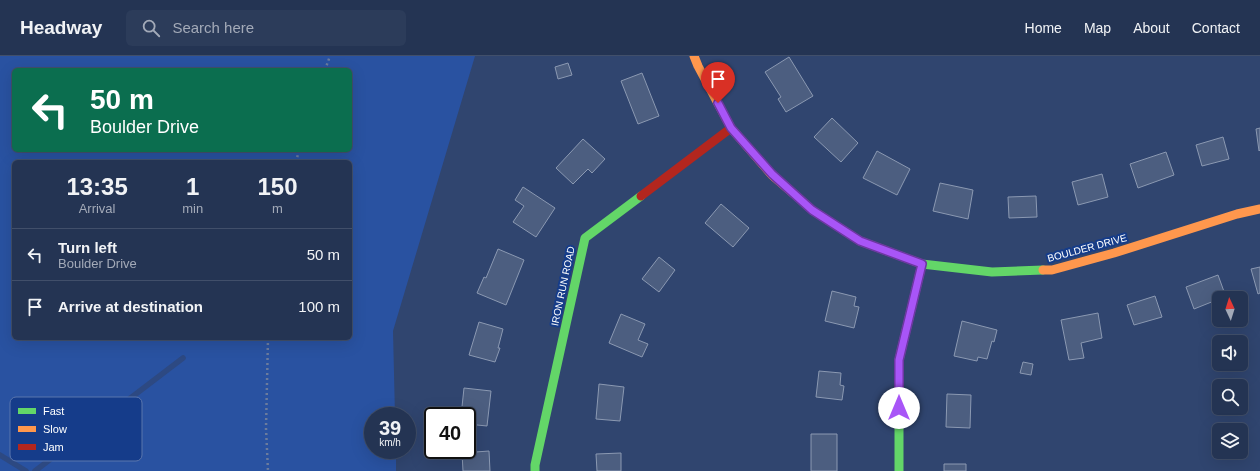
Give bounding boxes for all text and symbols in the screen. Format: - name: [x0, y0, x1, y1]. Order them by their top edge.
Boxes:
- search box: [126, 10, 406, 46]
- text: Headway: [20, 17, 102, 38]
- icon: search: [140, 17, 162, 39]
- text: Search here: [172, 19, 254, 36]
- text: Home: [1025, 20, 1062, 36]
- text: Map: [1084, 20, 1111, 36]
- text: About: [1133, 20, 1170, 36]
- text: Contact: [1192, 20, 1240, 36]
- pin: [701, 62, 735, 103]
- icon: arrive: [707, 68, 729, 90]
- icon: left: [24, 84, 76, 136]
- text: 50 m: [90, 84, 154, 115]
- text: Boulder Drive: [90, 117, 199, 137]
- text: 13:35: [66, 173, 128, 200]
- text: 1: [186, 173, 199, 200]
- text: 150: [258, 173, 298, 200]
- text: Arrival: [79, 201, 116, 216]
- text: min: [182, 201, 203, 216]
- text: m: [272, 201, 283, 216]
- street label: BOULDER DRIVE: [1046, 232, 1128, 264]
- text: Turn left: [58, 239, 117, 256]
- icon: left: [24, 244, 46, 266]
- street label: IRON RUN ROAD: [549, 245, 577, 327]
- text: 50 m: [307, 246, 340, 263]
- text: Boulder Drive: [58, 256, 137, 271]
- north arrow: [1212, 291, 1248, 327]
- map controls: [1212, 291, 1248, 459]
- icon: arrive: [24, 296, 46, 318]
- text: Arrive at destination: [58, 298, 203, 315]
- text: 100 m: [298, 298, 340, 315]
- button: sound: [1212, 335, 1248, 371]
- button: search: [1212, 379, 1248, 415]
- position arrow: [878, 387, 920, 429]
- legend: [10, 397, 142, 461]
- text: Fast: [43, 405, 64, 417]
- speed limit sign: 40: [424, 407, 476, 459]
- text: 39: [379, 417, 401, 439]
- text: Slow: [43, 423, 67, 435]
- button: layers: [1212, 423, 1248, 459]
- text: km/h: [379, 437, 401, 448]
- text: Jam: [43, 441, 64, 453]

